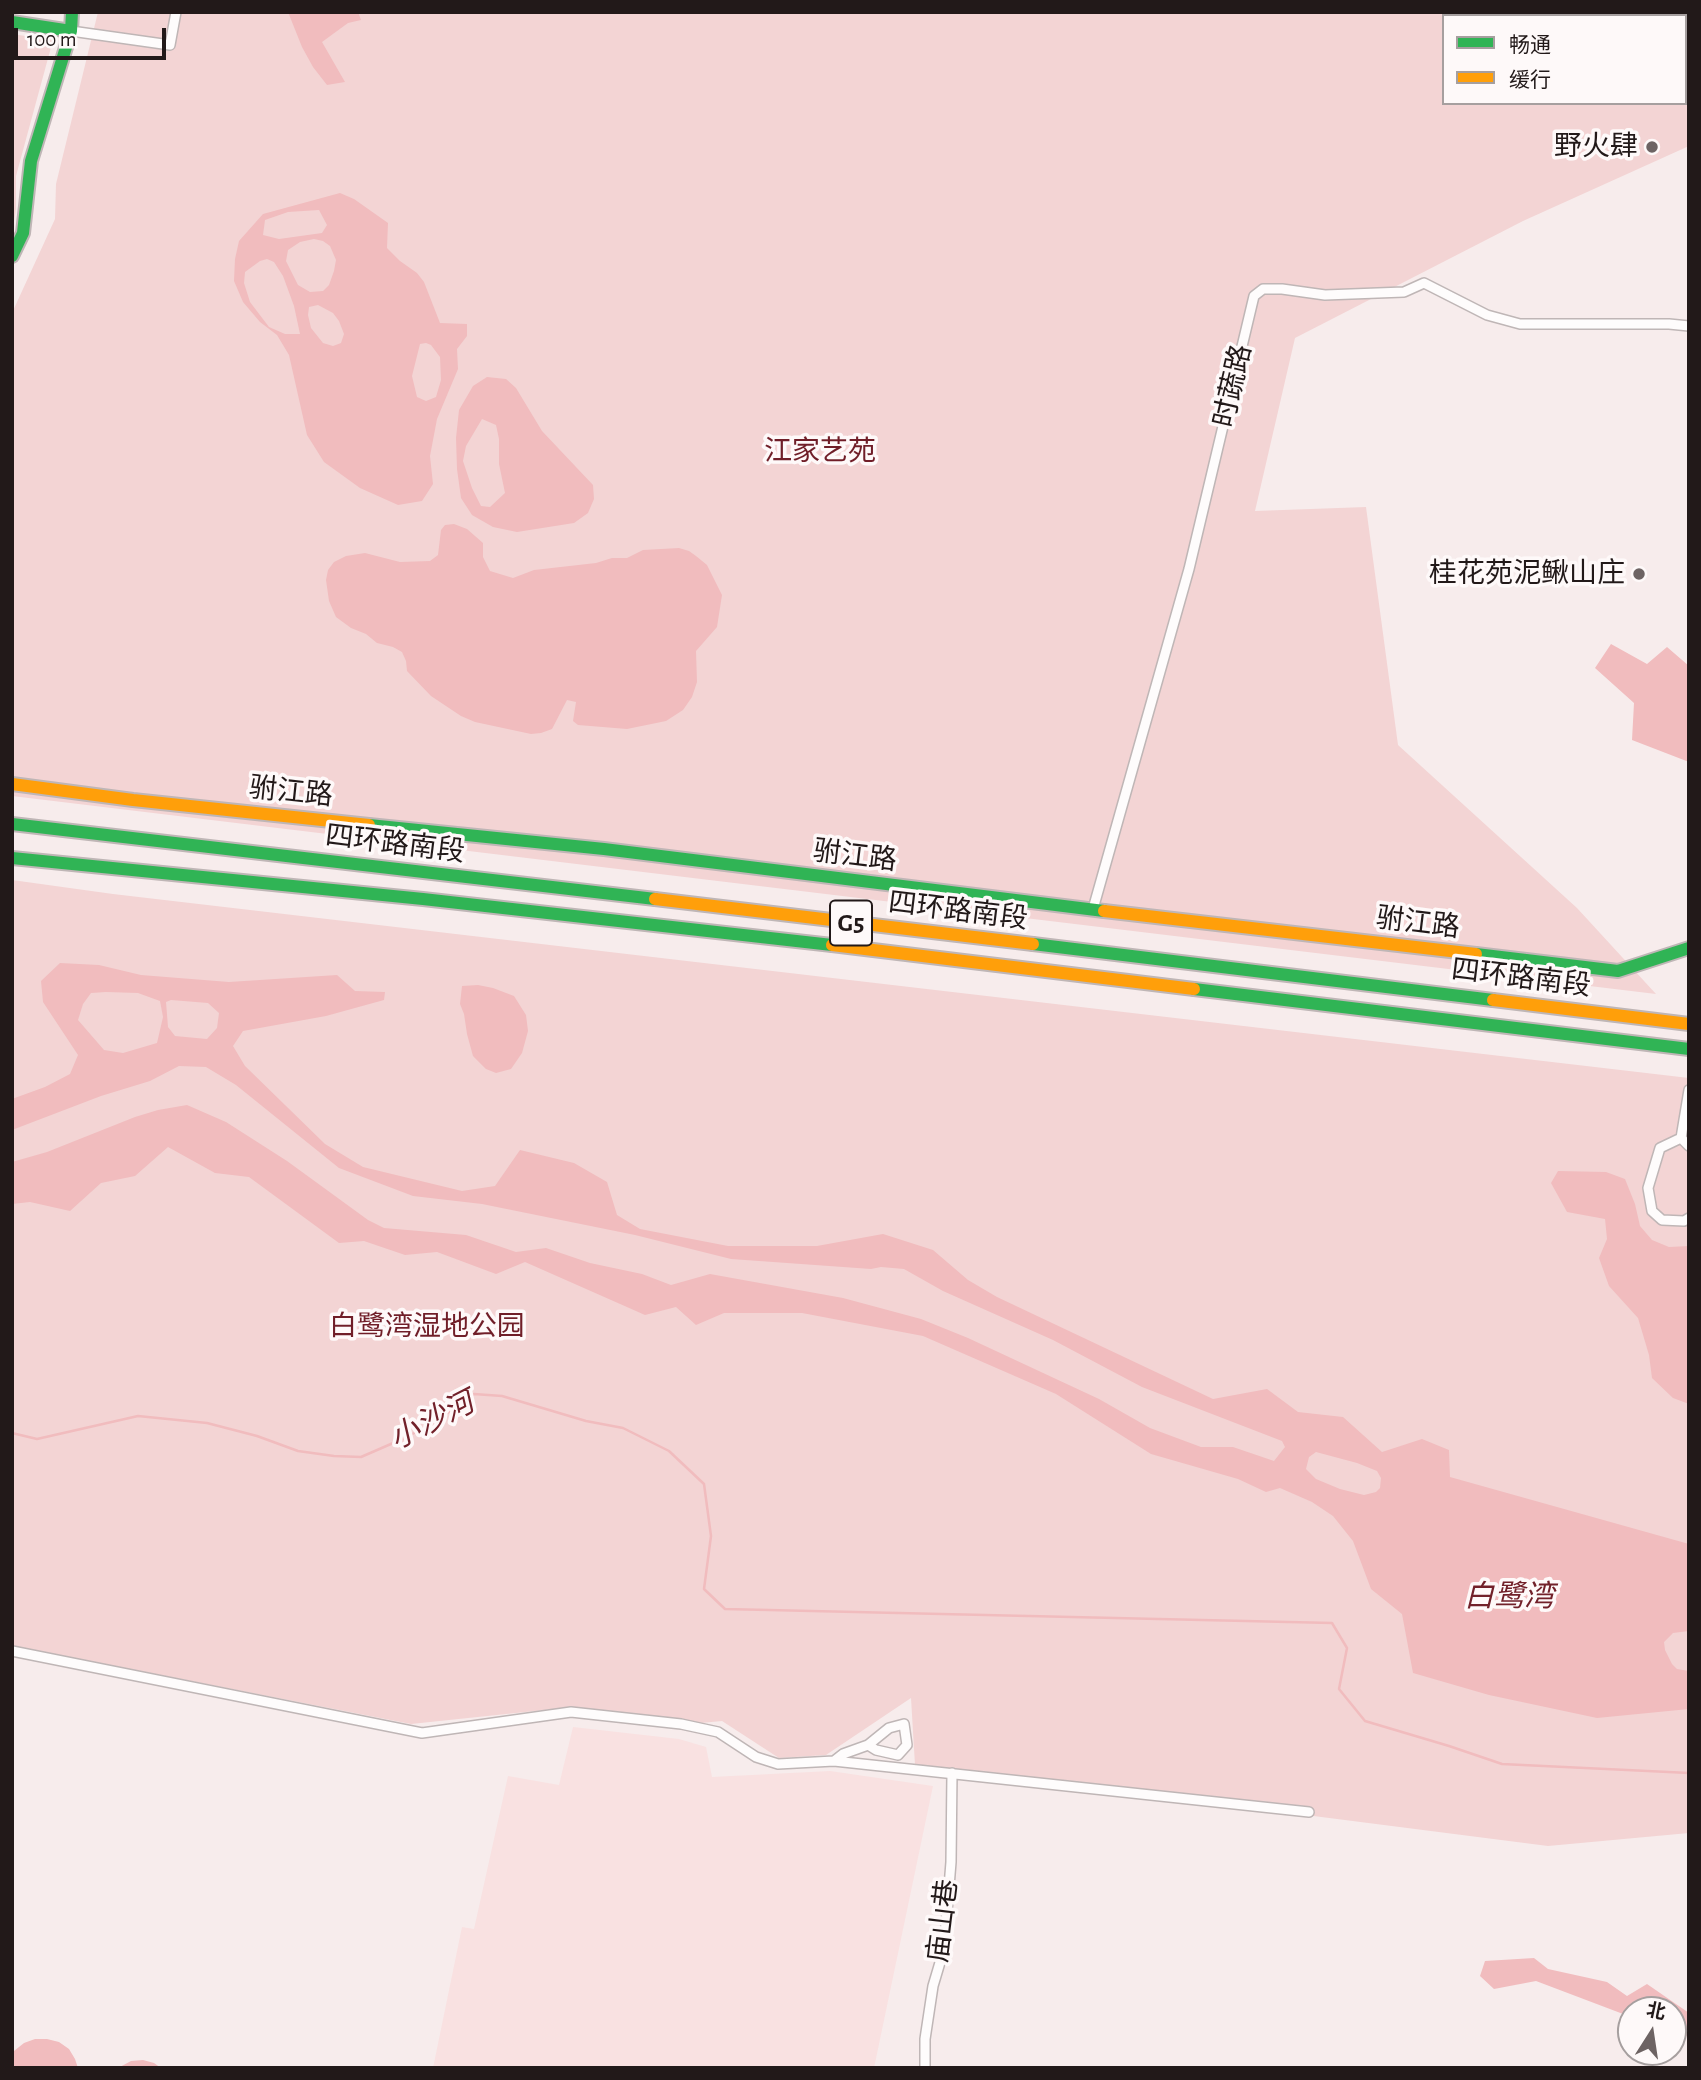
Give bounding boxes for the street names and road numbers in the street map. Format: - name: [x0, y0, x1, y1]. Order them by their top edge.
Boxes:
- street label: 时蔬路: [1207, 341, 1259, 431]
- street label: 驸江路: [247, 771, 335, 813]
- street label: 四环路南段: [323, 819, 467, 869]
- street label: 驸江路: [811, 834, 899, 878]
- street label: 四环路南段: [886, 886, 1030, 936]
- road number: G5: [830, 900, 872, 946]
- street label: 驸江路: [1374, 901, 1462, 945]
- street label: 四环路南段: [1449, 953, 1593, 1003]
- street label: 庙山巷: [921, 1877, 965, 1965]

